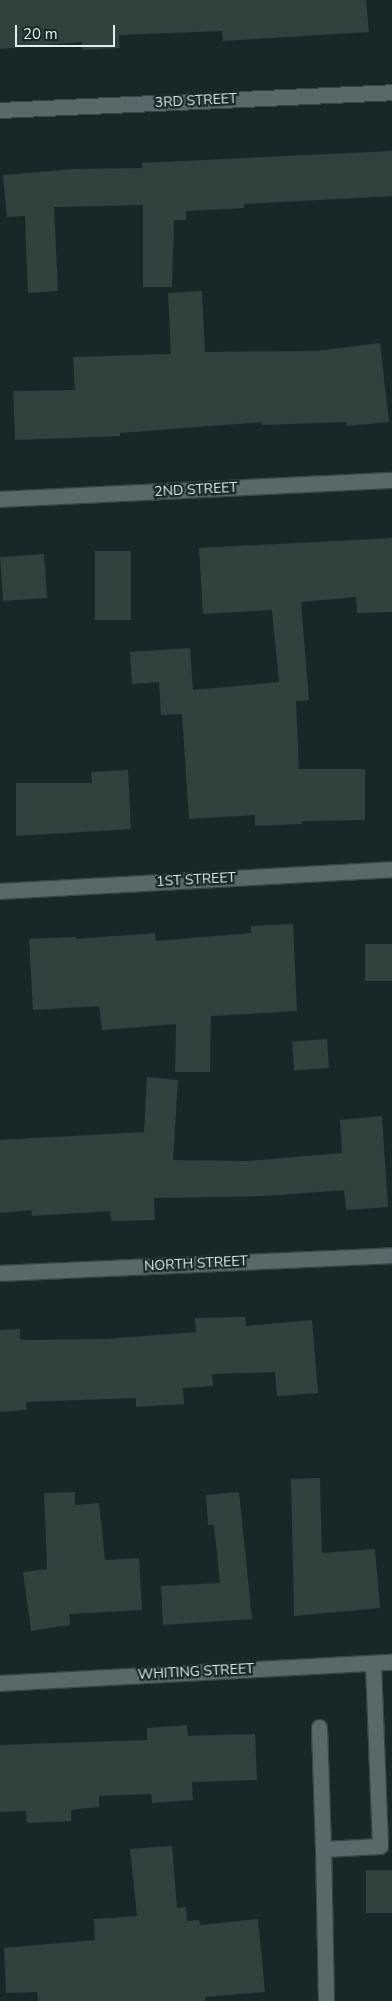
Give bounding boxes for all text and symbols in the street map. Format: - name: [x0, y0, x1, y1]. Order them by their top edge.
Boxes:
- scale bar: [18, 15, 118, 47]
- text: 20 m: [23, 24, 58, 44]
- street label: 3RD STREET: [154, 90, 238, 112]
- street label: 2ND STREET: [154, 479, 238, 501]
- street label: 1ST STREET: [156, 870, 236, 890]
- street label: NORTH STREET: [144, 1253, 248, 1275]
- street label: WHITING STREET: [137, 1661, 255, 1683]

